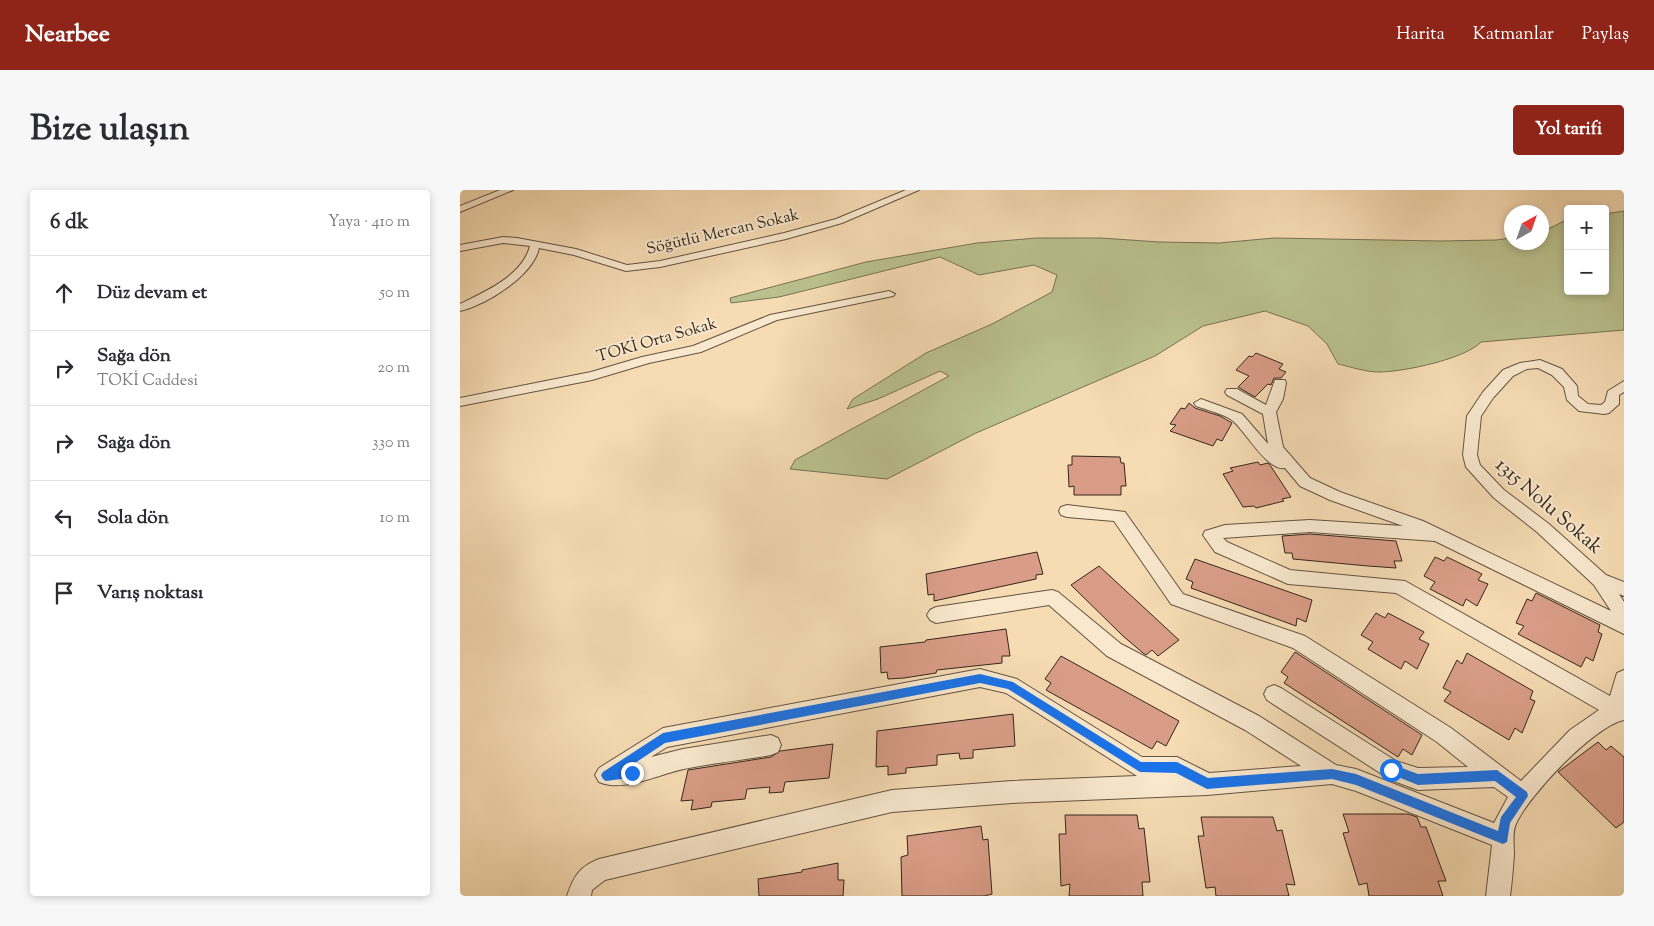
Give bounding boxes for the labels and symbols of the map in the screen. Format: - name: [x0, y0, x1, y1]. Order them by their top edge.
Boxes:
- street label: Söğütlü Mercan Sokak: [644, 204, 802, 262]
- north arrow: [1504, 205, 1549, 250]
- street label: TOKİ Orta Sokak: [594, 313, 720, 369]
- street label: 1315 Nolu Sokak: [1488, 452, 1608, 562]
- route start: [1380, 759, 1403, 782]
- route end: [621, 762, 644, 785]

